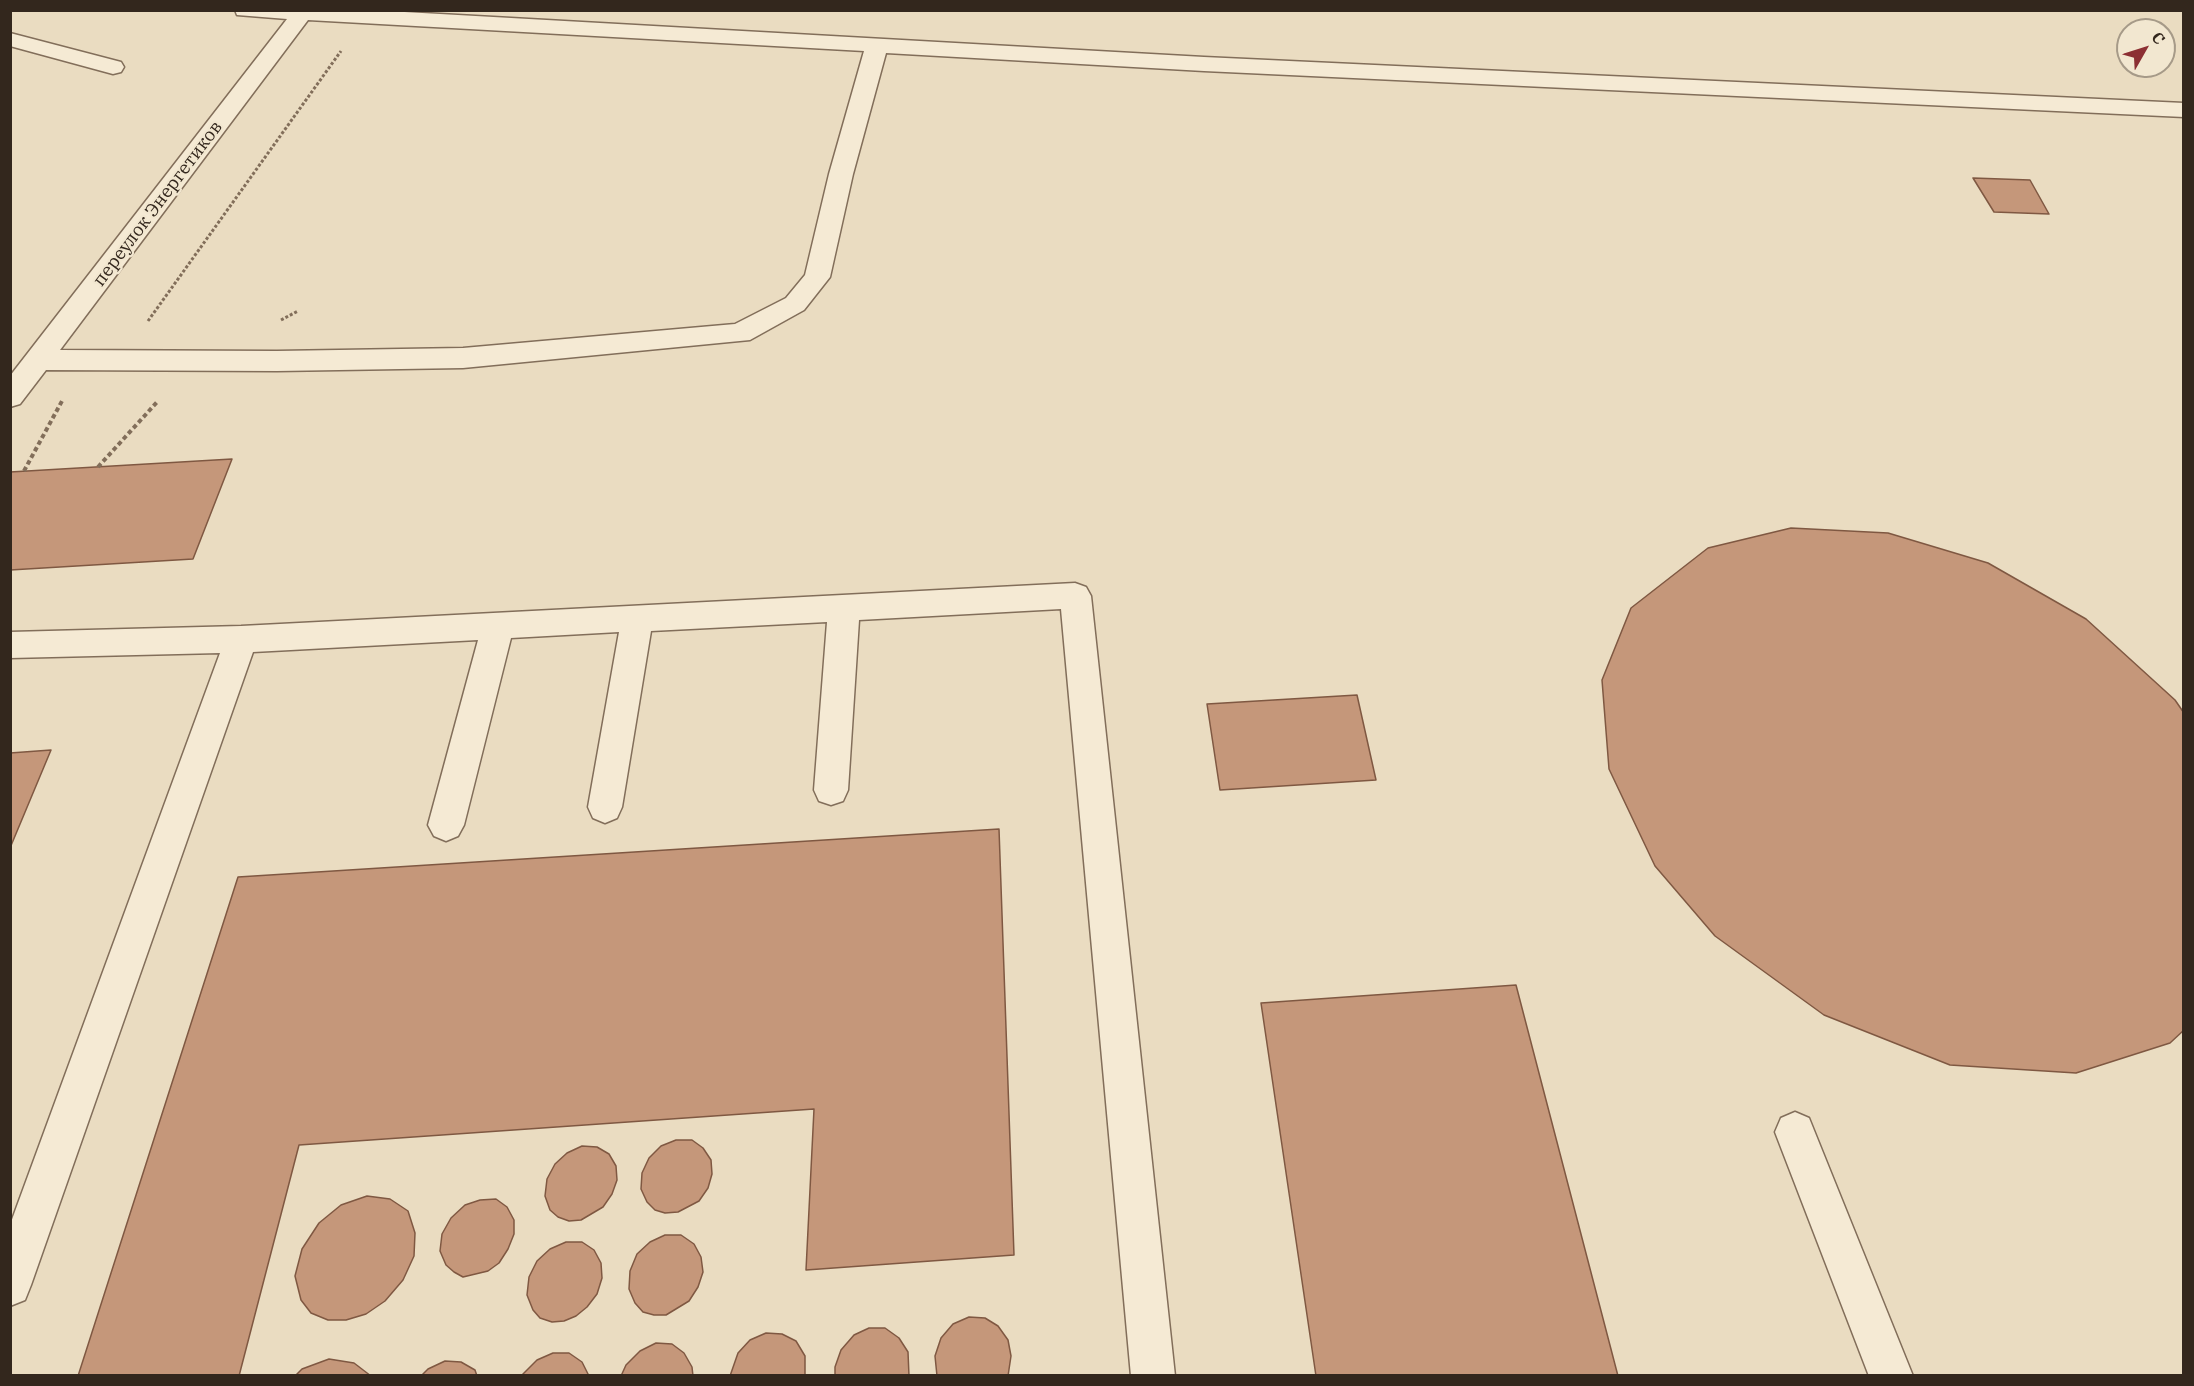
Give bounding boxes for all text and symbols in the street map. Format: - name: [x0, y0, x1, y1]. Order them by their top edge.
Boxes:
- north arrow: [2116, 18, 2176, 78]
- text: С: [2147, 27, 2170, 48]
- street label: переулок Энергетиков: [89, 117, 227, 291]

